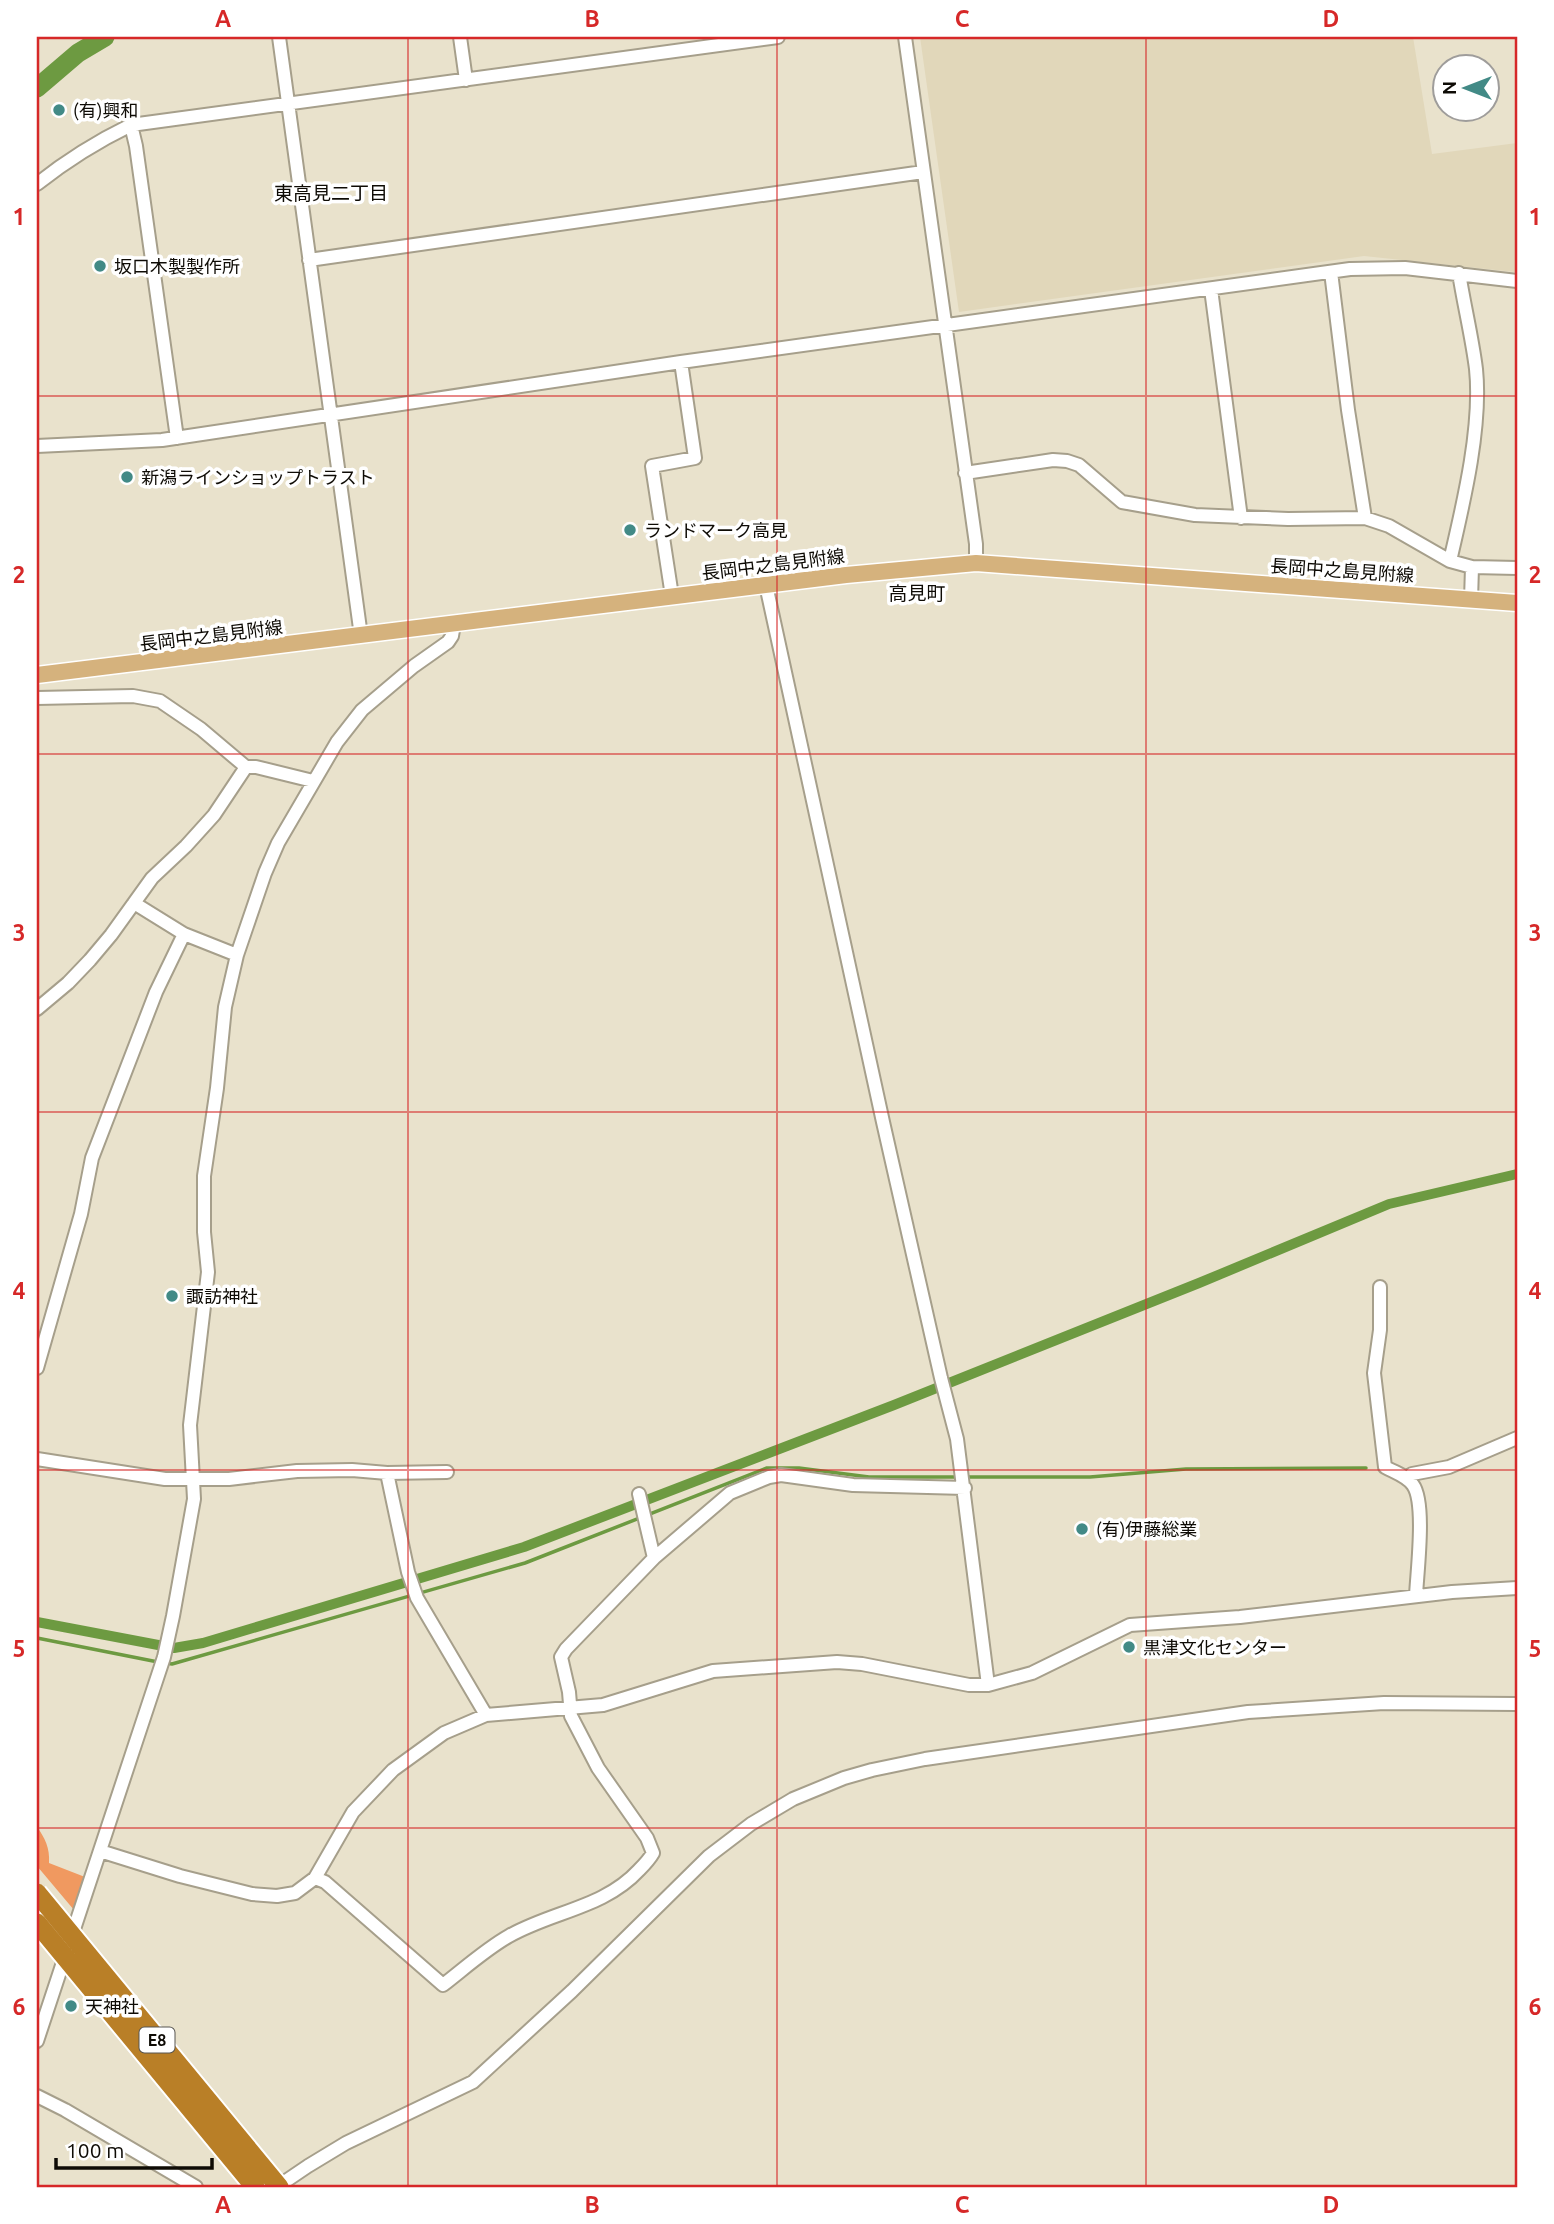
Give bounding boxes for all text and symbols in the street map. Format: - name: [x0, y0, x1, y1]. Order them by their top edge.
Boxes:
- text: A: [215, 6, 231, 31]
- text: B: [584, 6, 600, 31]
- text: C: [955, 6, 970, 31]
- text: D: [1323, 6, 1339, 31]
- north arrow: [1432, 52, 1502, 122]
- text: N: [1438, 81, 1460, 95]
- place label: (有)興和: [73, 100, 138, 121]
- marker: (有)興和: [51, 102, 67, 118]
- district label: 東高見二丁目: [274, 182, 388, 204]
- text: 1: [13, 204, 25, 229]
- text: 1: [1529, 204, 1541, 229]
- place label: 坂口木製製作所: [114, 256, 240, 276]
- marker: 坂口木製製作所: [92, 258, 108, 274]
- place label: 新潟ラインショップトラスト: [141, 467, 375, 487]
- marker: 新潟ラインショップトラスト: [119, 469, 135, 485]
- place label: ランドマーク高見: [644, 520, 788, 540]
- marker: ランドマーク高見: [622, 522, 638, 538]
- street label: 長岡中之島見附線: [700, 545, 846, 583]
- street label: 長岡中之島見附線: [1269, 555, 1415, 585]
- text: 2: [13, 562, 25, 587]
- text: 2: [1529, 562, 1541, 587]
- district label: 高見町: [888, 582, 946, 604]
- street label: 長岡中之島見附線: [138, 616, 284, 654]
- text: 3: [13, 920, 25, 945]
- text: 3: [1529, 920, 1541, 945]
- text: 4: [13, 1278, 26, 1303]
- text: 4: [1529, 1278, 1542, 1303]
- place label: 諏訪神社: [186, 1286, 258, 1306]
- marker: 諏訪神社: [164, 1288, 180, 1304]
- place label: (有)伊藤総業: [1096, 1519, 1197, 1540]
- marker: (有)伊藤総業: [1074, 1521, 1090, 1537]
- text: 5: [13, 1636, 25, 1661]
- text: 5: [1529, 1636, 1541, 1661]
- place label: 黒津文化センター: [1143, 1637, 1287, 1657]
- marker: 黒津文化センター: [1121, 1639, 1137, 1655]
- text: 6: [13, 1994, 26, 2019]
- text: 6: [1529, 1994, 1542, 2019]
- place label: 天神社: [85, 1996, 139, 2016]
- marker: 天神社: [63, 1998, 79, 2014]
- road number: E8: [140, 2028, 174, 2052]
- scale bar: [56, 2126, 212, 2170]
- text: 100 m: [66, 2138, 124, 2162]
- text: A: [215, 2192, 231, 2217]
- text: B: [584, 2192, 600, 2217]
- text: C: [955, 2192, 970, 2217]
- text: D: [1323, 2192, 1339, 2217]

